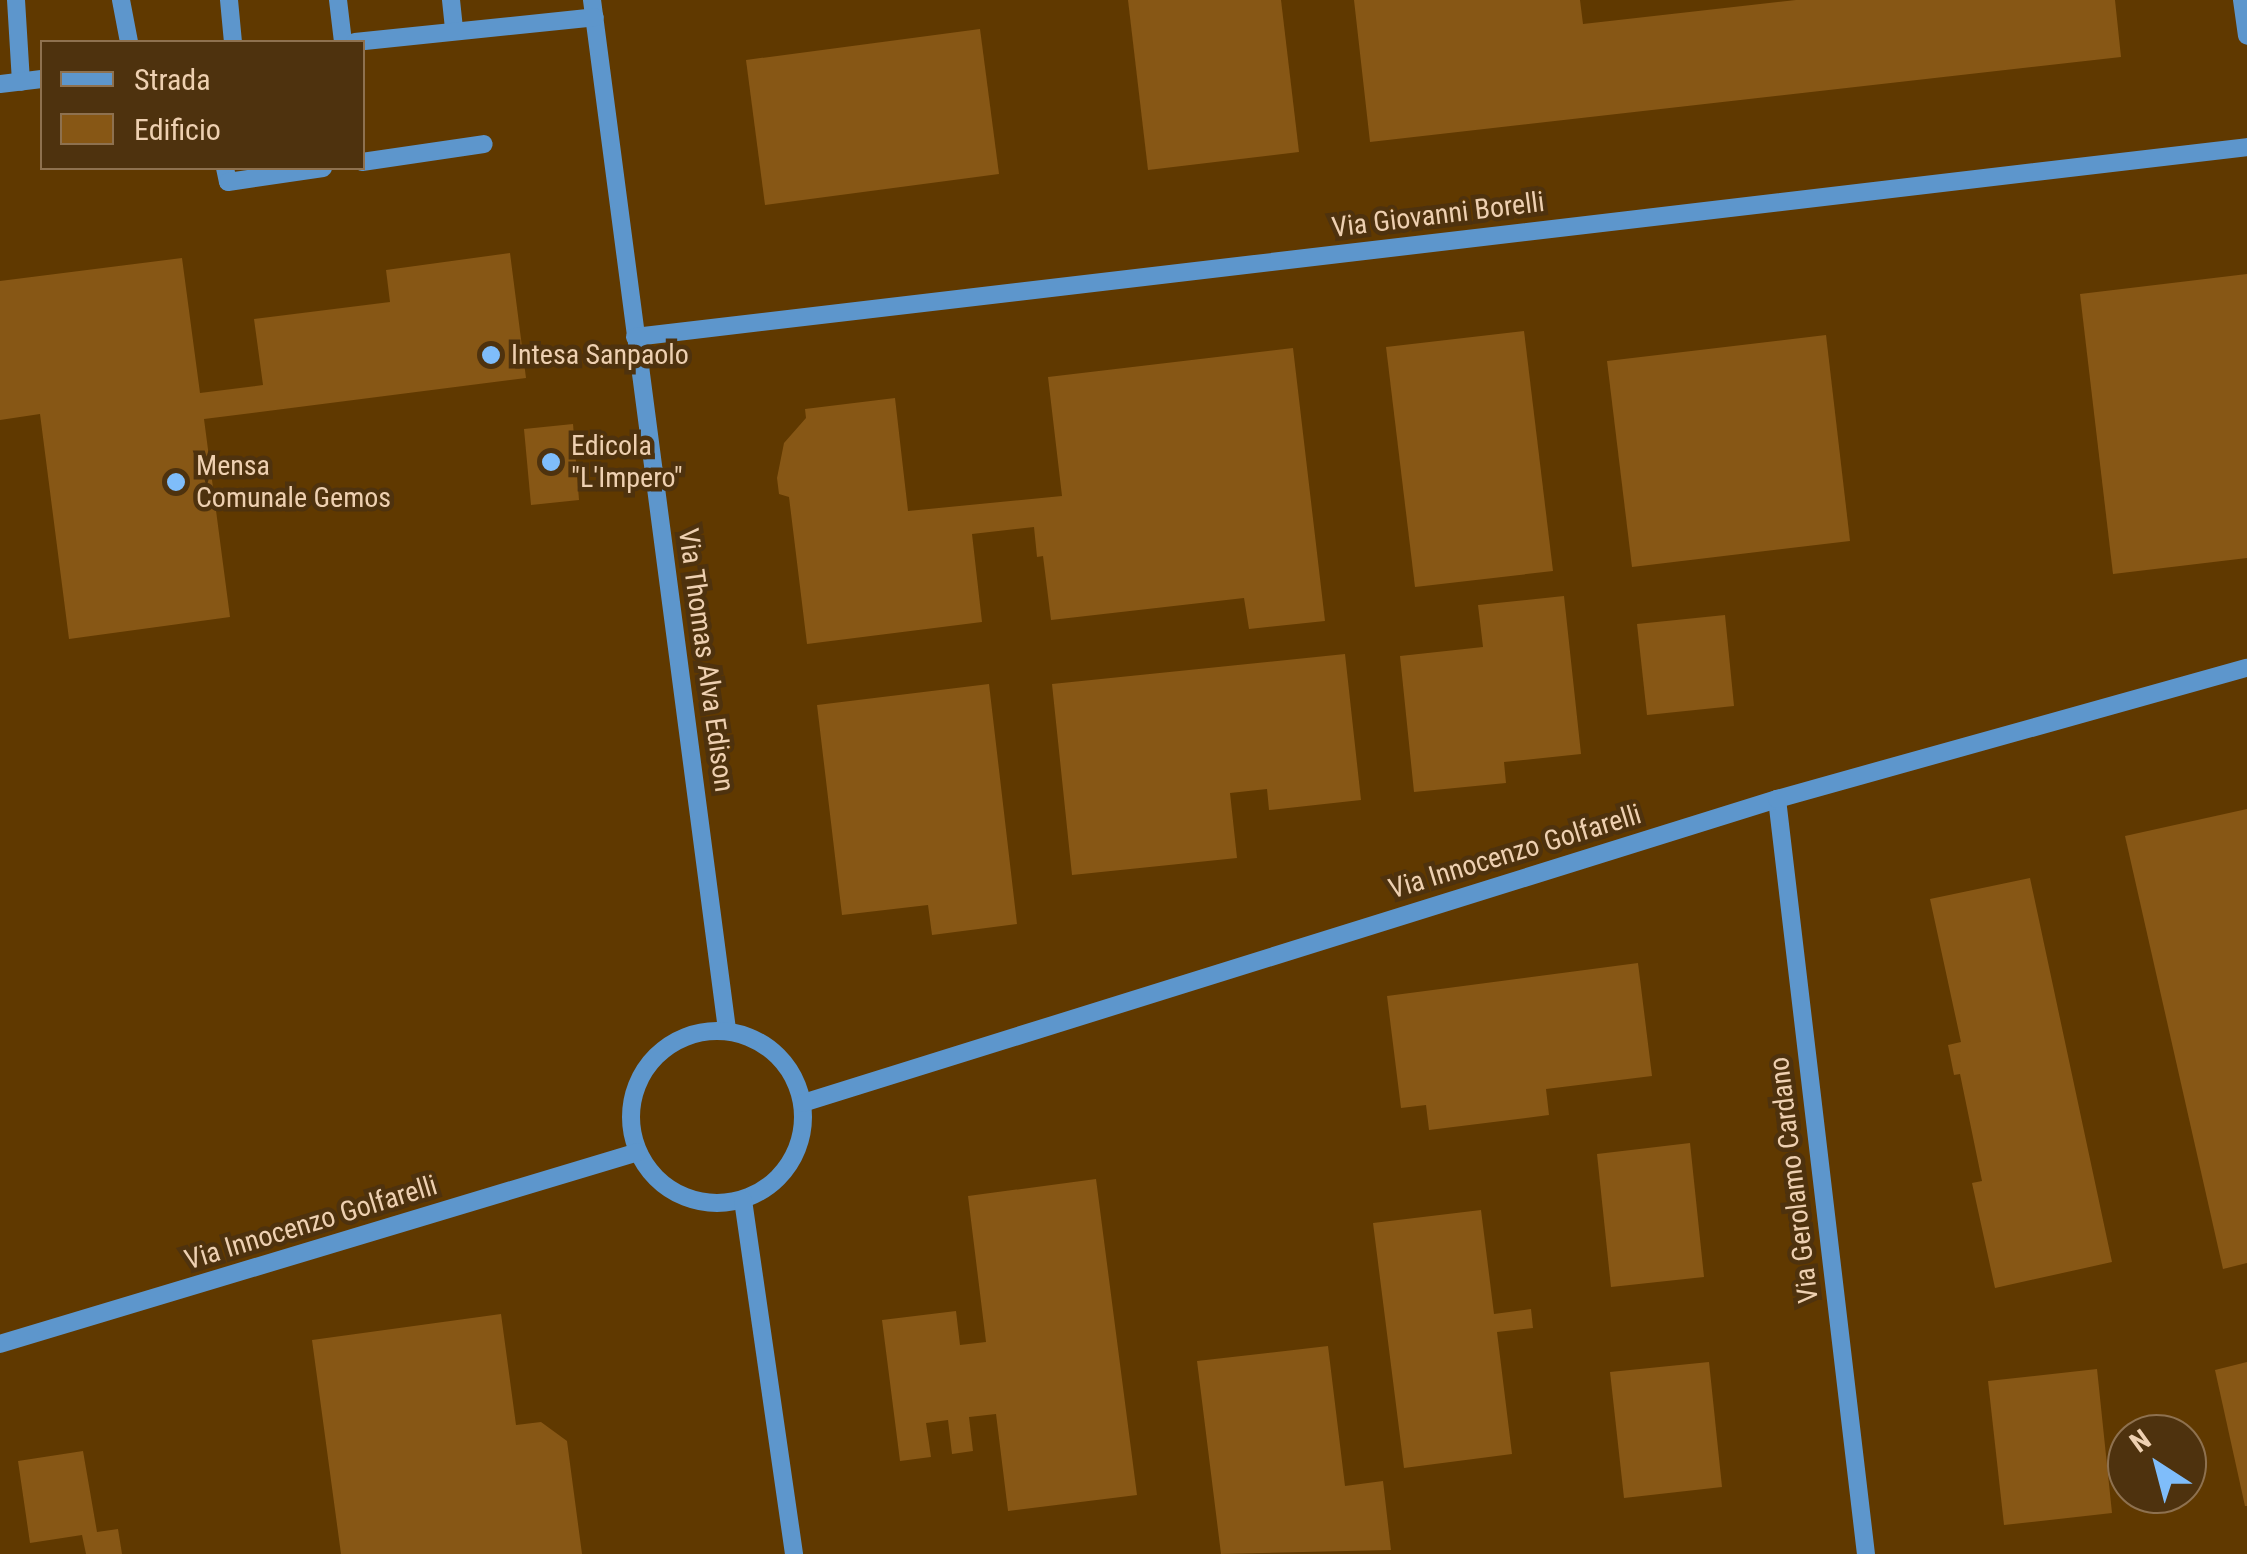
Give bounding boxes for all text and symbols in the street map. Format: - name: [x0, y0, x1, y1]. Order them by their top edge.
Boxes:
- legend: [40, 40, 365, 170]
- text: Strada: [134, 62, 211, 97]
- text: Edificio: [134, 112, 221, 147]
- street label: Via Giovanni Borelli: [1330, 185, 1546, 245]
- place label: Intesa Sanpaolo: [511, 338, 689, 372]
- marker: Intesa Sanpaolo: [480, 344, 502, 366]
- place label: Edicola "L'Impero": [571, 429, 683, 495]
- place label: Mensa Comunale Gemos: [196, 449, 391, 515]
- marker: Edicola "L'Impero": [540, 451, 562, 473]
- marker: Mensa Comunale Gemos: [165, 471, 187, 493]
- street label: Via Thomas Alva Edison: [671, 526, 741, 794]
- street label: Via Innocenzo Golfarelli: [1385, 798, 1645, 906]
- street label: Via Gerolamo Cardano: [1762, 1055, 1826, 1305]
- street label: Via Innocenzo Golfarelli: [181, 1169, 441, 1277]
- north arrow: [2107, 1414, 2207, 1514]
- text: N: [2124, 1423, 2157, 1459]

